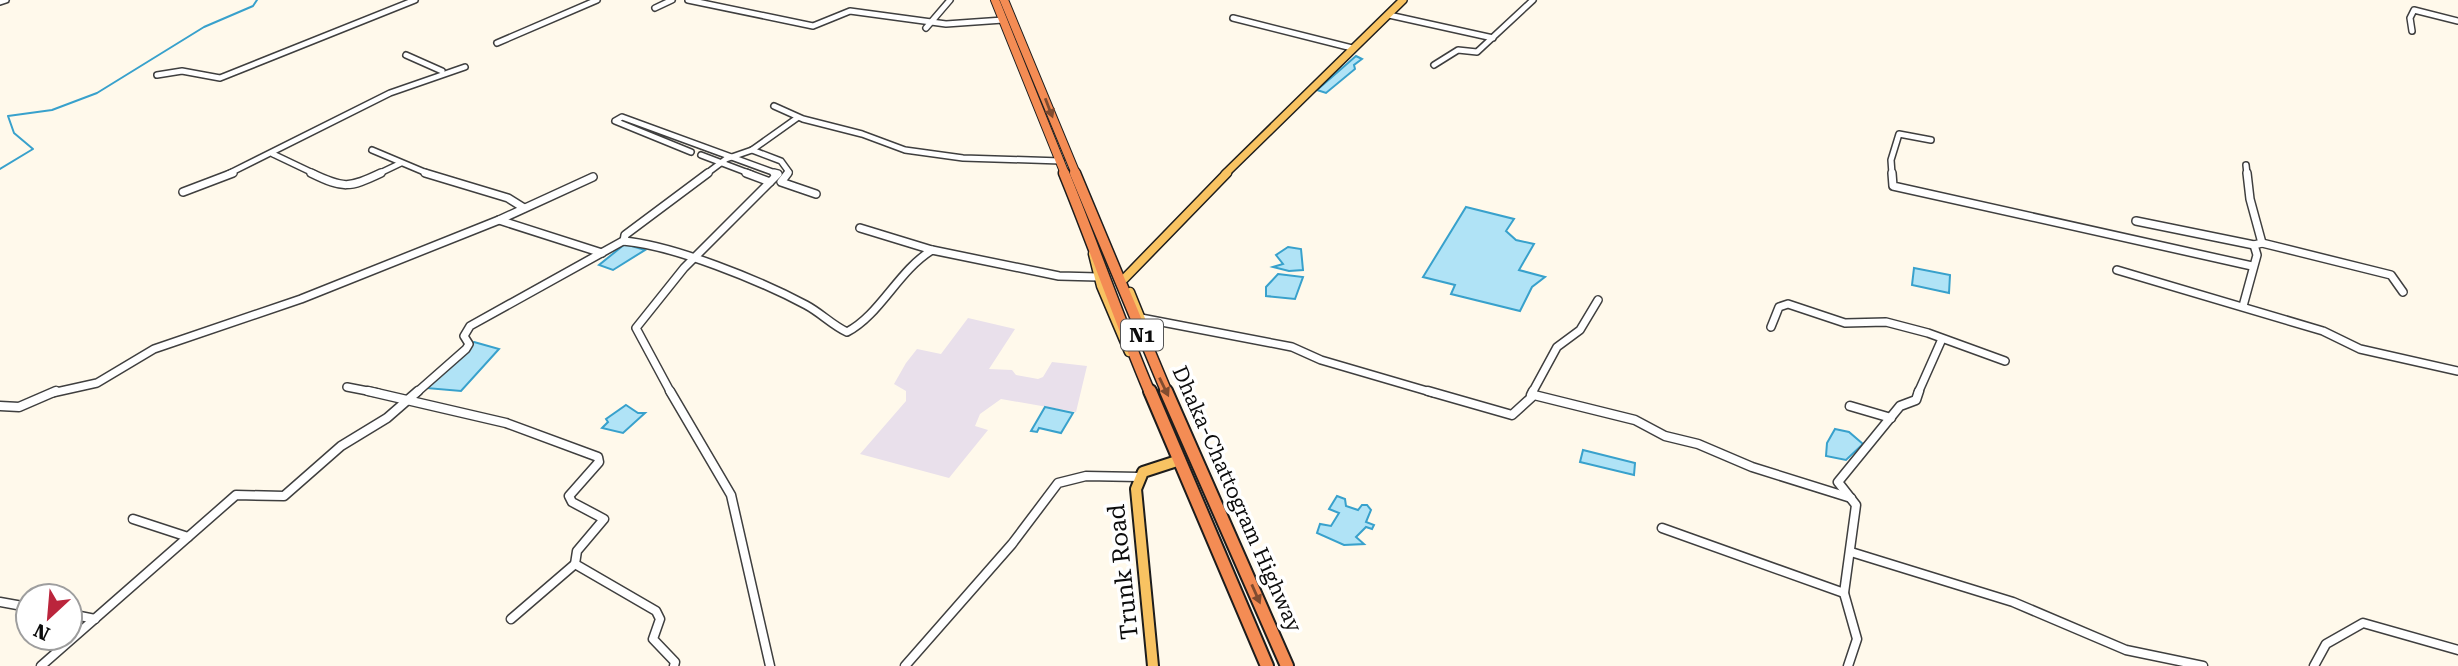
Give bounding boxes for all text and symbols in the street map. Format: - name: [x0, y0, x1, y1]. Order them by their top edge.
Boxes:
- one-way arrow: [1044, 98, 1055, 119]
- road number: N1: [1121, 320, 1163, 350]
- street label: Dhaka-Chattogram Highway: [1167, 362, 1307, 636]
- one-way arrow: [1158, 377, 1170, 397]
- street label: Trunk Road: [1102, 503, 1144, 641]
- north arrow: [14, 582, 84, 652]
- one-way arrow: [1251, 584, 1262, 605]
- text: N: [30, 618, 53, 645]

